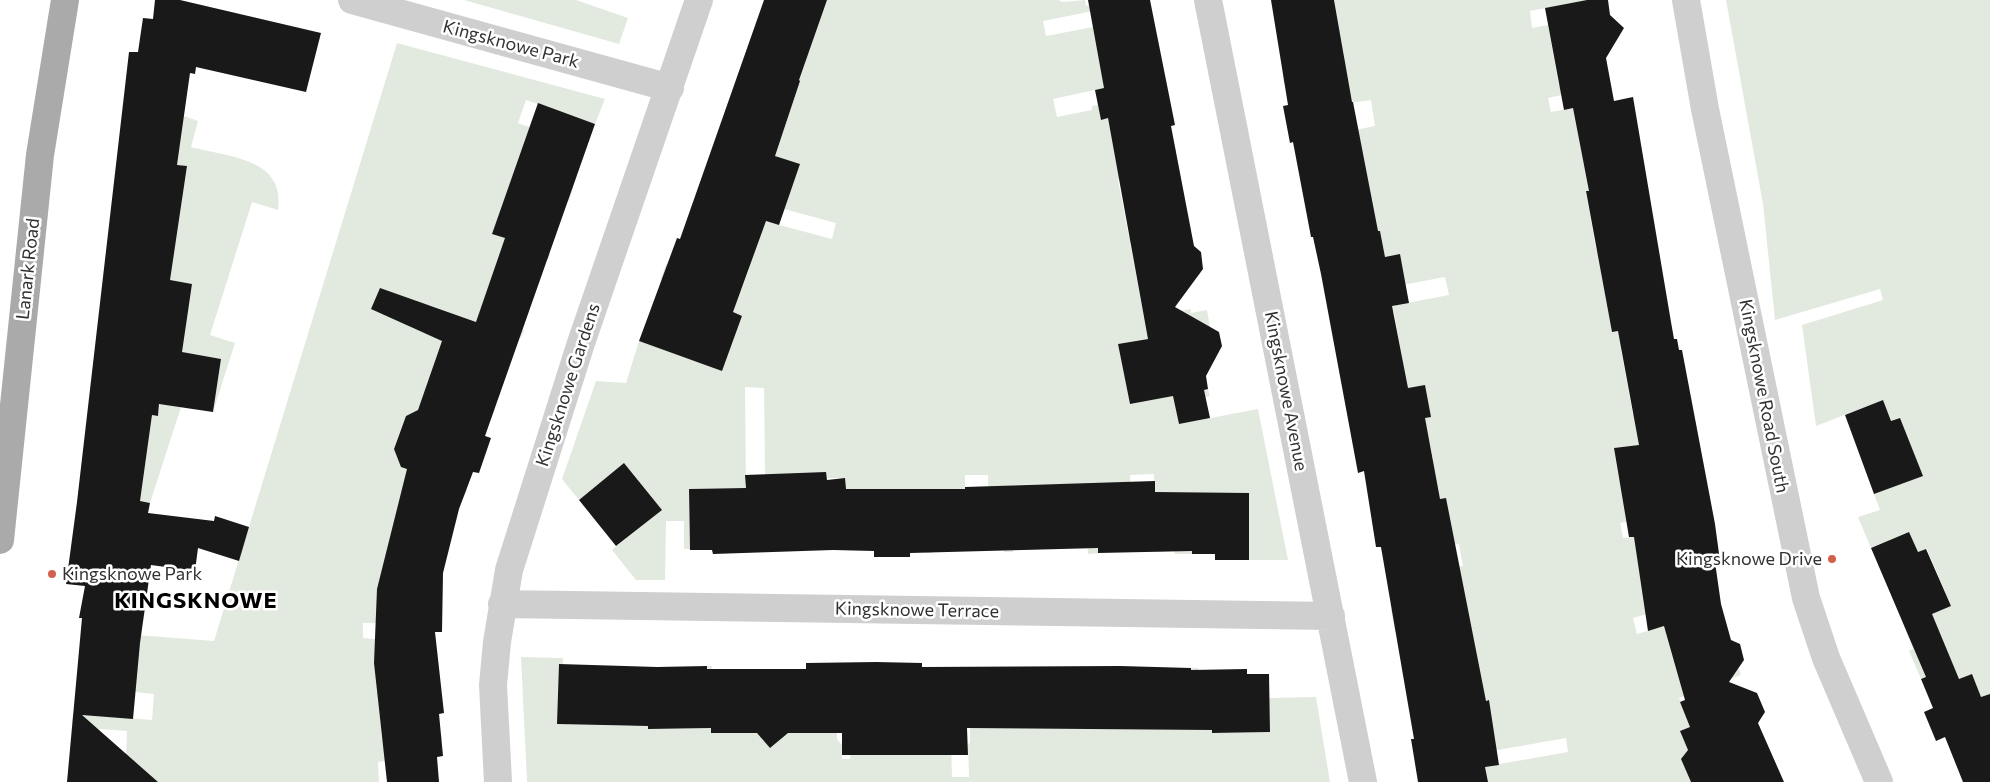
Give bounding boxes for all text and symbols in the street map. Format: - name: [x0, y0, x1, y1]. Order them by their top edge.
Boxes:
- street label: Kingsknowe Park: [441, 15, 581, 73]
- street label: Lanark Road: [12, 217, 44, 321]
- street label: Kingsknowe Road South: [1735, 297, 1793, 495]
- street label: Kingsknowe Gardens: [531, 301, 605, 469]
- street label: Kingsknowe Avenue: [1260, 309, 1312, 473]
- place label: Kingsknowe Drive: [1676, 548, 1822, 570]
- marker: Kingsknowe Drive: [1826, 553, 1838, 565]
- place label: Kingsknowe Park: [62, 563, 202, 585]
- marker: Kingsknowe Park: [46, 568, 58, 580]
- district label: KINGSKNOWE: [113, 588, 279, 614]
- street label: Kingsknowe Terrace: [835, 598, 999, 622]

